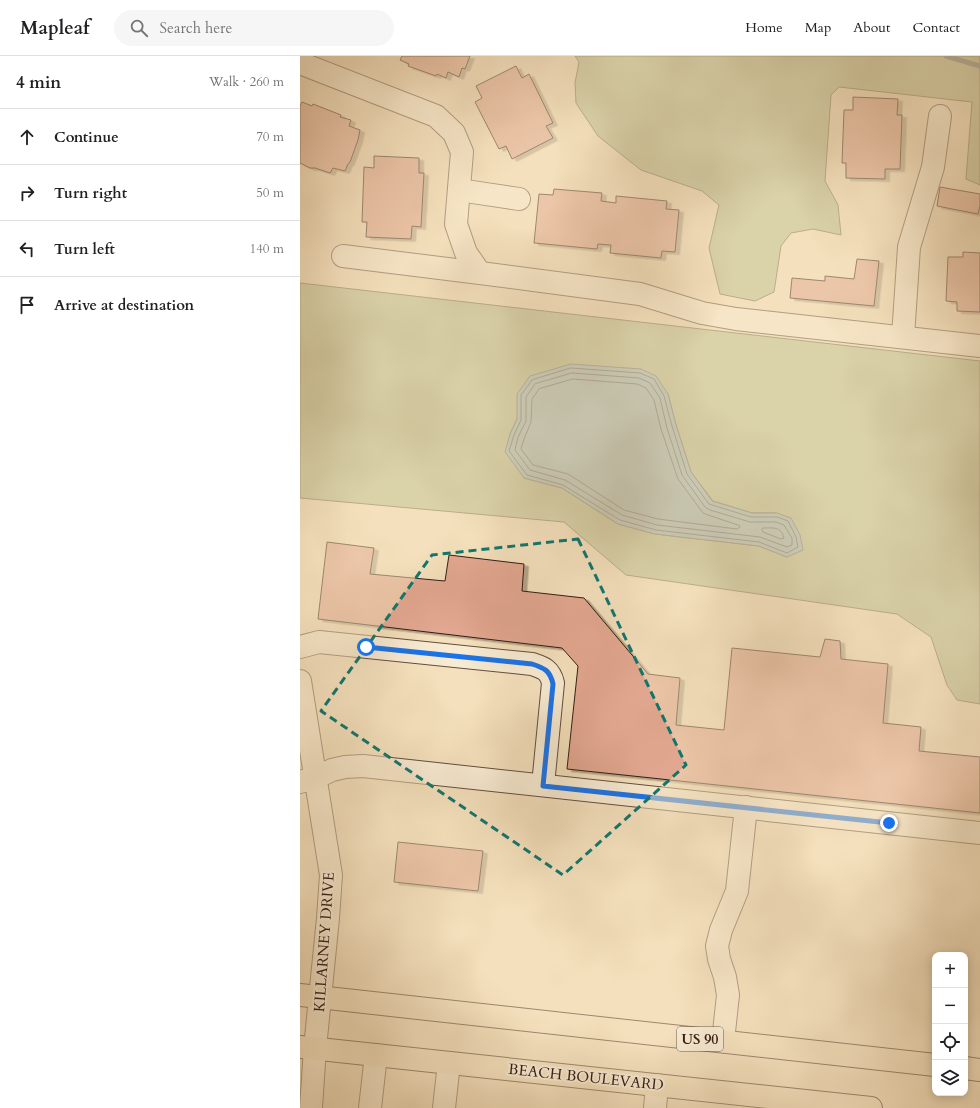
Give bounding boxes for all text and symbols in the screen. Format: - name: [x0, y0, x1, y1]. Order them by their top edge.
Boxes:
- search box: [114, 10, 394, 46]
- text: Mapleaf: [20, 15, 90, 41]
- icon: search: [128, 17, 150, 39]
- text: Search here: [160, 18, 232, 38]
- text: Home: [745, 18, 783, 37]
- text: Map: [805, 18, 831, 37]
- text: About: [853, 18, 890, 37]
- text: Contact: [912, 18, 960, 37]
- text: 4 min: [16, 71, 61, 94]
- text: Walk · 260 m: [209, 73, 284, 91]
- icon: ahead: [16, 126, 38, 148]
- text: Continue: [54, 127, 119, 147]
- text: 70 m: [256, 128, 284, 146]
- icon: right: [16, 182, 38, 204]
- text: Turn right: [54, 183, 127, 203]
- text: 50 m: [256, 184, 284, 202]
- icon: left: [16, 238, 38, 260]
- text: Turn left: [54, 239, 115, 259]
- text: 140 m: [250, 240, 284, 258]
- icon: arrive: [16, 294, 38, 316]
- text: Arrive at destination: [54, 295, 194, 315]
- route start: [357, 638, 375, 656]
- route end: [880, 814, 898, 832]
- street label: KILLARNEY DRIVE: [309, 871, 339, 1013]
- map controls: [932, 952, 968, 1096]
- button: +: [932, 952, 968, 988]
- button: −: [932, 988, 968, 1024]
- button: locate: [932, 1024, 968, 1060]
- road number: US 90: [677, 1027, 723, 1051]
- street label: BEACH BOULEVARD: [507, 1059, 665, 1095]
- button: layers: [932, 1060, 968, 1096]

